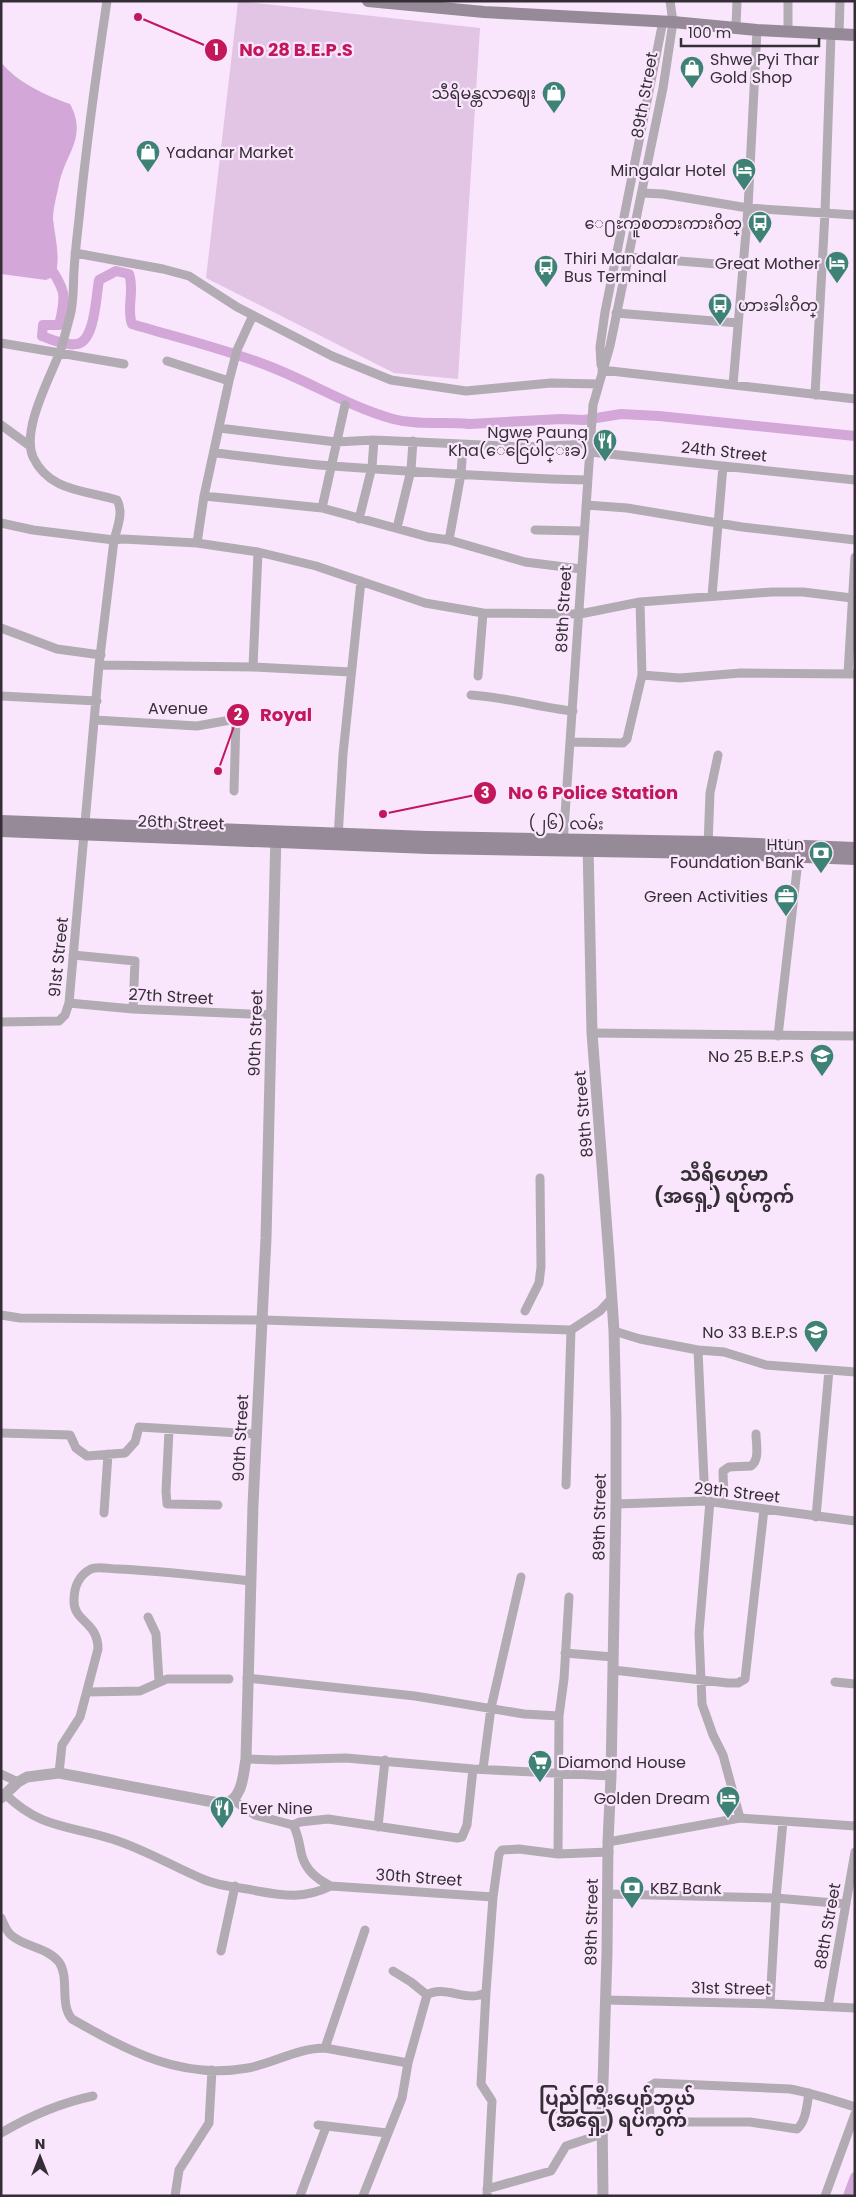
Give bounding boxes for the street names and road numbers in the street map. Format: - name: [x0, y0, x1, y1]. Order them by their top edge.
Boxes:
- street label: 89th Street: [626, 50, 663, 140]
- street label: 24th Street: [680, 436, 768, 467]
- street label: 89th Street: [550, 565, 577, 653]
- street label: Avenue: [148, 697, 208, 720]
- street label: 26th Street: [137, 809, 225, 836]
- street label: (၂၆) လမ်း: [528, 811, 604, 838]
- street label: 91st Street: [43, 916, 74, 998]
- street label: 27th Street: [128, 983, 214, 1010]
- street label: 90th Street: [242, 989, 269, 1077]
- street label: 89th Street: [568, 1069, 599, 1158]
- street label: 90th Street: [227, 1394, 254, 1482]
- street label: 89th Street: [587, 1473, 612, 1561]
- street label: 29th Street: [693, 1477, 781, 1508]
- street label: 30th Street: [375, 1863, 463, 1892]
- street label: 89th Street: [579, 1878, 604, 1966]
- street label: 88th Street: [809, 1881, 846, 1971]
- street label: 31st Street: [691, 1976, 771, 2001]

